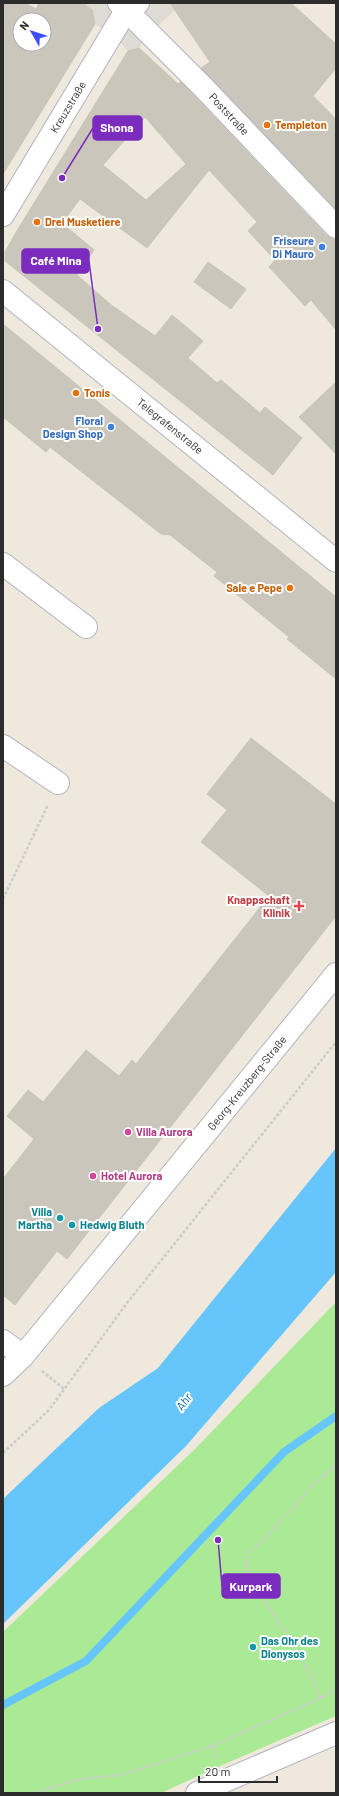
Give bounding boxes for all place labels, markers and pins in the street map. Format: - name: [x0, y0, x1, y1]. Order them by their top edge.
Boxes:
- callout: Shona: [93, 116, 142, 140]
- place label: Templeton: [275, 118, 327, 131]
- marker: Templeton: [262, 120, 272, 130]
- place label: Drei Musketiere: [45, 215, 121, 228]
- marker: Drei Musketiere: [32, 217, 42, 227]
- place label: Friseure Di Mauro: [272, 234, 314, 260]
- marker: Friseure Di Mauro: [317, 242, 327, 252]
- callout: Café Mina: [22, 249, 89, 273]
- place label: Tonis: [84, 386, 110, 399]
- marker: Tonis: [71, 388, 81, 398]
- place label: Floral Design Shop: [43, 414, 103, 440]
- marker: Floral Design Shop: [106, 422, 116, 432]
- place label: Sale e Pepe: [226, 581, 282, 594]
- marker: Sale e Pepe: [285, 583, 295, 593]
- place label: Knappschaft Klinik: [227, 893, 290, 919]
- marker: Knappschaft Klinik: [293, 900, 305, 912]
- place label: Villa Aurora: [136, 1125, 193, 1138]
- marker: Villa Aurora: [123, 1127, 133, 1137]
- place label: Hotel Aurora: [101, 1169, 163, 1182]
- marker: Hotel Aurora: [88, 1171, 98, 1181]
- place label: Villa Martha: [18, 1205, 52, 1231]
- marker: Villa Martha: [55, 1213, 65, 1223]
- place label: Hedwig Bluth: [80, 1218, 145, 1231]
- marker: Hedwig Bluth: [67, 1220, 77, 1230]
- callout: Kurpark: [222, 1574, 280, 1598]
- place label: Das Ohr des Dionysos: [261, 1634, 319, 1660]
- marker: Das Ohr des Dionysos: [248, 1642, 258, 1652]

